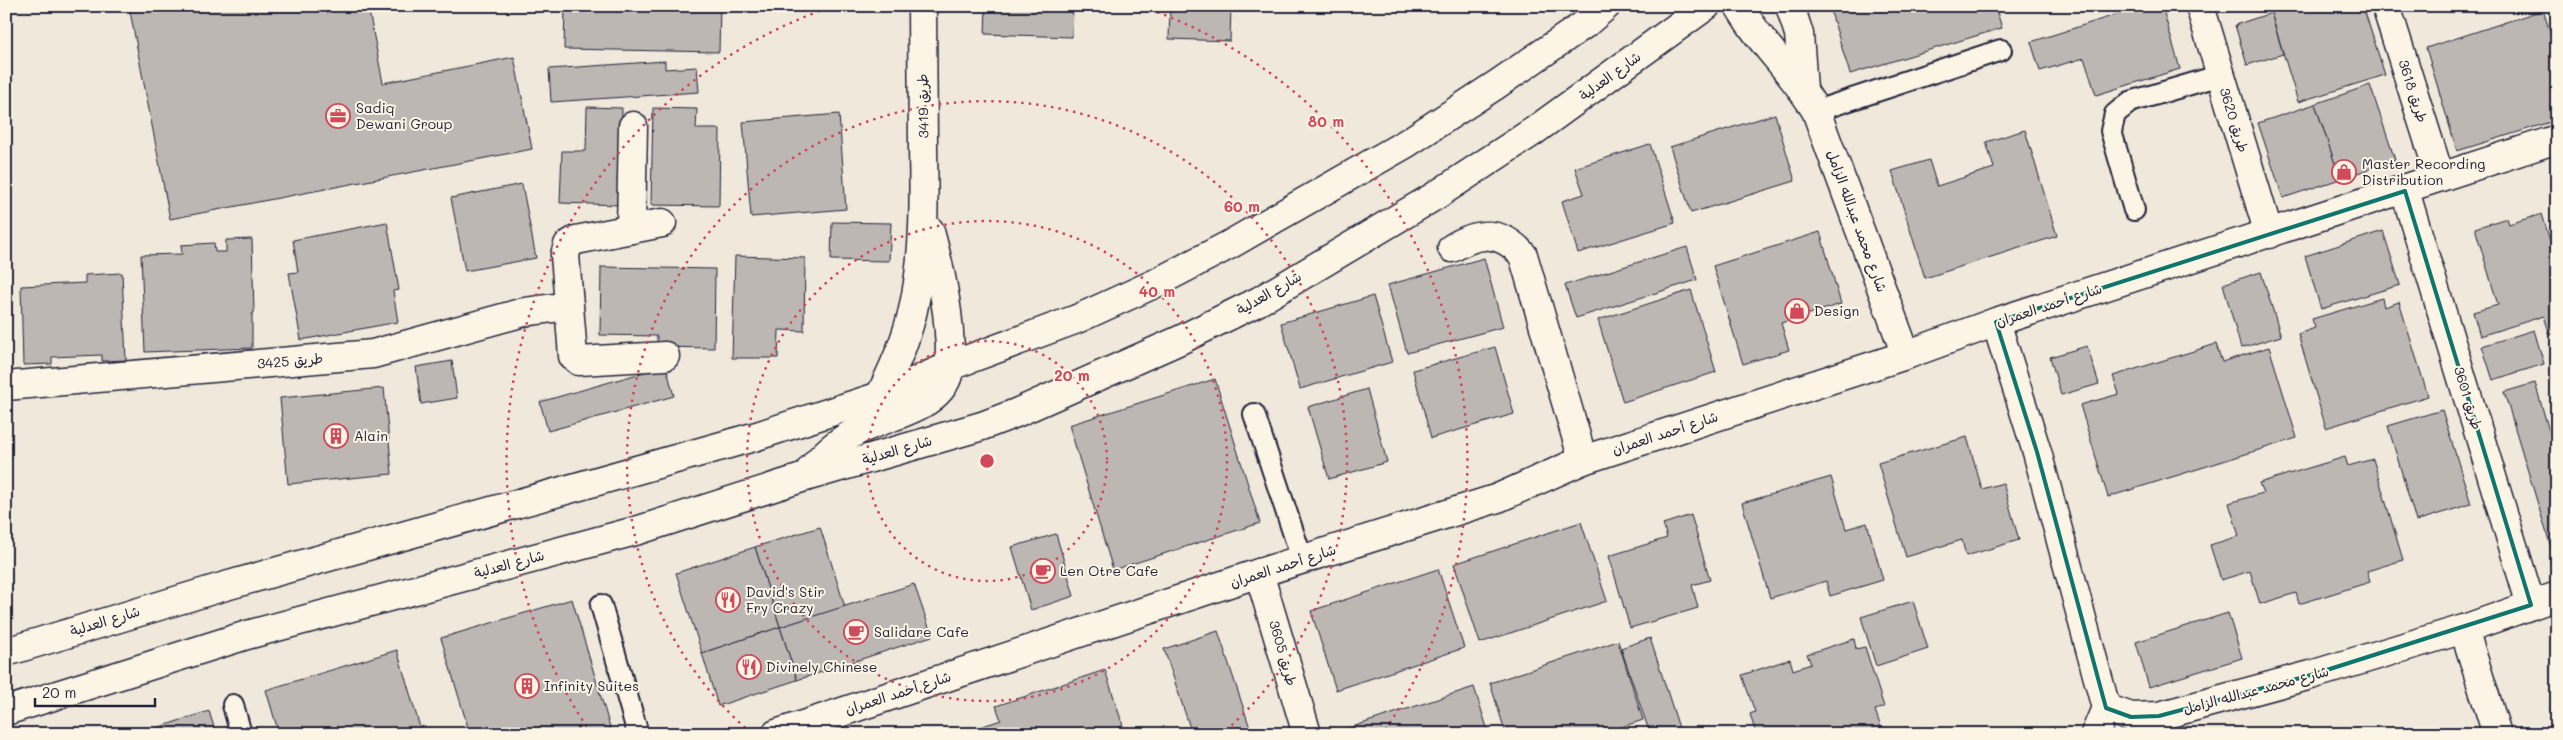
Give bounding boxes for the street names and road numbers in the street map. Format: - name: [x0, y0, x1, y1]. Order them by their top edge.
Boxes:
- street label: شارع العدلية: [1575, 47, 1645, 105]
- street label: طريق 3618: [2394, 57, 2433, 125]
- street label: طريق 3419: [912, 73, 933, 139]
- street label: طريق 3620: [2216, 85, 2253, 155]
- street label: شارع محمد عبدالله الزامل: [1822, 147, 1892, 295]
- street label: شارع العدلية: [1233, 266, 1305, 320]
- street label: شارع أحمد العمران: [1993, 278, 2105, 332]
- street label: طريق 3425: [256, 348, 324, 373]
- street label: طريق 3601: [2450, 364, 2487, 432]
- street label: شارع أحمد العمران: [1609, 406, 1721, 460]
- street label: شارع العدلية: [860, 430, 934, 470]
- street label: شارع أحمد العمران: [1227, 539, 1339, 593]
- street label: شارع العدلية: [472, 545, 546, 583]
- street label: شارع العدلية: [68, 601, 142, 641]
- street label: طريق 3605: [1265, 618, 1302, 688]
- street label: شارع محمد عبدالله الزامل: [2181, 661, 2331, 719]
- street label: شارع أحمد العمران: [842, 666, 954, 720]

